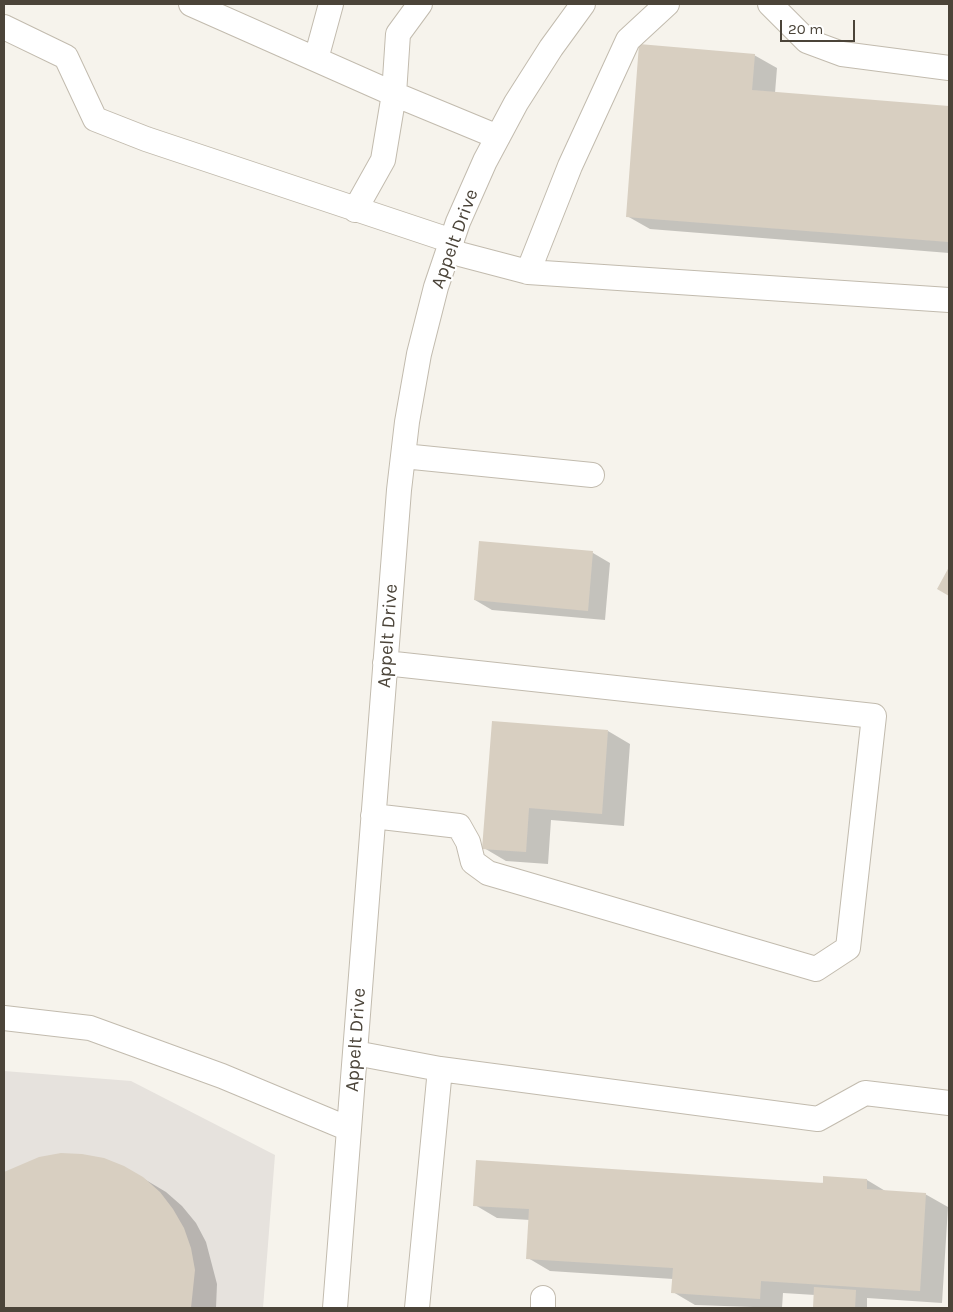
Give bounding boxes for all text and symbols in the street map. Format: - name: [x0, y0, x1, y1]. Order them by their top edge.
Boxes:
- scale bar: [783, 10, 858, 42]
- text: 20 m: [788, 20, 823, 38]
- street label: Appelt Drive: [426, 186, 484, 292]
- street label: Appelt Drive: [373, 583, 403, 689]
- street label: Appelt Drive: [341, 987, 371, 1093]

